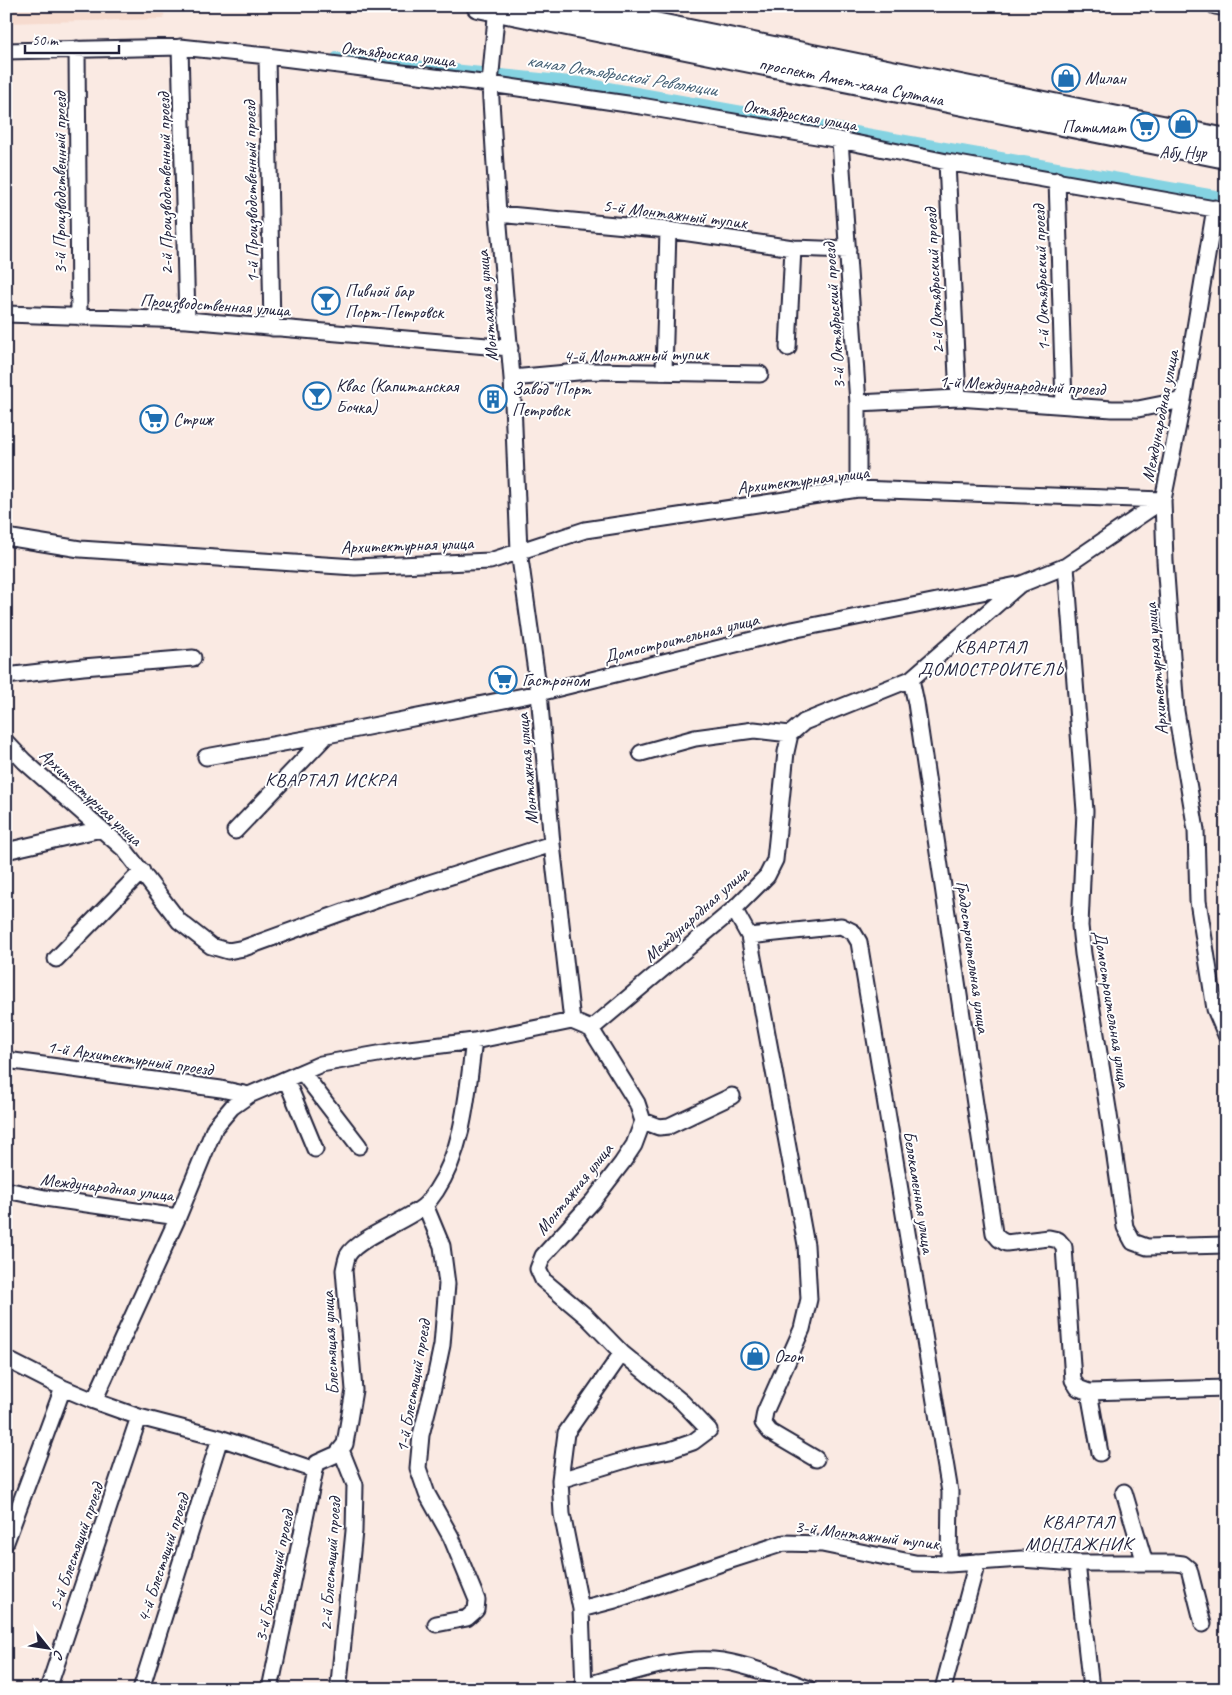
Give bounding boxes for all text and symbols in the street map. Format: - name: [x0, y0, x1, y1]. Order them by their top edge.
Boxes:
- scale bar: [25, 22, 119, 54]
- text: 50 m: [32, 31, 59, 50]
- street label: Октябрьская улица: [340, 36, 458, 72]
- water label: канал Октябрьской Революции: [525, 48, 720, 102]
- street label: проспект Амет-хана Султана: [757, 52, 947, 111]
- shop icon: Милан: [1051, 63, 1081, 93]
- place label: Милан: [1085, 67, 1128, 89]
- street label: 3-й Производственный проезд: [49, 90, 72, 274]
- street label: 2-й Производственный проезд: [152, 91, 179, 275]
- street label: Октябрьская улица: [741, 94, 860, 136]
- street label: 1-й Производственный проезд: [238, 99, 265, 283]
- shop icon: Абу Нур: [1168, 109, 1198, 139]
- supermarket icon: Патимат: [1130, 112, 1160, 142]
- place label: Патимат: [1062, 116, 1127, 138]
- place label: Абу Нур: [1159, 141, 1208, 163]
- street label: 5-й Монтажный тупик: [602, 194, 750, 234]
- street label: 1-й Октябрьский проезд: [1027, 203, 1055, 352]
- street label: 2-й Октябрьский проезд: [919, 206, 949, 355]
- street label: 3-й Октябрьский проезд: [818, 241, 850, 390]
- street label: Монтажная улица: [471, 248, 503, 363]
- place label: Пивной бар Порт-Петровск: [345, 280, 445, 323]
- bar icon: Пивной бар Порт-Петровск: [311, 286, 341, 316]
- street label: Производственная улица: [139, 289, 292, 322]
- street label: 4-й Монтажный тупик: [563, 343, 710, 367]
- street label: Международная улица: [1136, 347, 1184, 484]
- street label: 1-й Международный проезд: [938, 370, 1107, 400]
- place label: Квас (Капитанская Бочка): [336, 375, 459, 418]
- place label: Завод "Порт Петровск: [512, 378, 592, 421]
- bar icon: Квас (Капитанская Бочка): [302, 381, 332, 411]
- building icon: Завод "Порт Петровск: [478, 384, 508, 414]
- supermarket icon: Стриж: [139, 404, 169, 434]
- place label: Стриж: [173, 408, 215, 430]
- street label: Архитектурная улица: [736, 461, 872, 499]
- street label: Архитектурная улица: [340, 532, 475, 558]
- street label: Архитектурная улица: [1139, 600, 1173, 736]
- street label: Домостроительная улица: [601, 608, 762, 668]
- district label: КВАРТАЛ ДОМОСТРОИТЕЛЬ: [918, 635, 1065, 681]
- supermarket icon: Гастроном: [488, 665, 518, 695]
- place label: Гастроном: [522, 669, 591, 691]
- street label: Монтажная улица: [511, 711, 543, 826]
- street label: Архитектурная улица: [35, 744, 148, 851]
- district label: КВАРТАЛ ИСКРА: [265, 768, 397, 792]
- street label: Международная улица: [639, 860, 754, 967]
- street label: Градостроительная улица: [951, 879, 995, 1036]
- street label: Домостроительная улица: [1089, 929, 1135, 1090]
- street label: 1-й Архитектурный проезд: [46, 1036, 216, 1081]
- street label: Белокаменная улица: [898, 1129, 940, 1256]
- street label: Монтажная улица: [530, 1138, 618, 1239]
- street label: Международная улица: [39, 1168, 176, 1206]
- street label: Блестящая улица: [316, 1289, 344, 1395]
- street label: 1-й Блестящий проезд: [391, 1316, 436, 1454]
- shop icon: Ozon: [740, 1341, 770, 1371]
- place label: Ozon: [774, 1345, 804, 1367]
- street label: 5-й Блестящий проезд: [44, 1478, 109, 1614]
- street label: 4-й Блестящий проезд: [132, 1489, 195, 1625]
- street label: 2-й Блестящий проезд: [314, 1495, 346, 1632]
- street label: 3-й Блестящий проезд: [249, 1507, 299, 1644]
- district label: КВАРТАЛ МОНТАЖНИК: [1025, 1510, 1136, 1556]
- street label: 3-й Монтажный тупик: [794, 1515, 942, 1555]
- north arrow: [22, 1622, 72, 1672]
- text: С: [49, 1647, 68, 1663]

